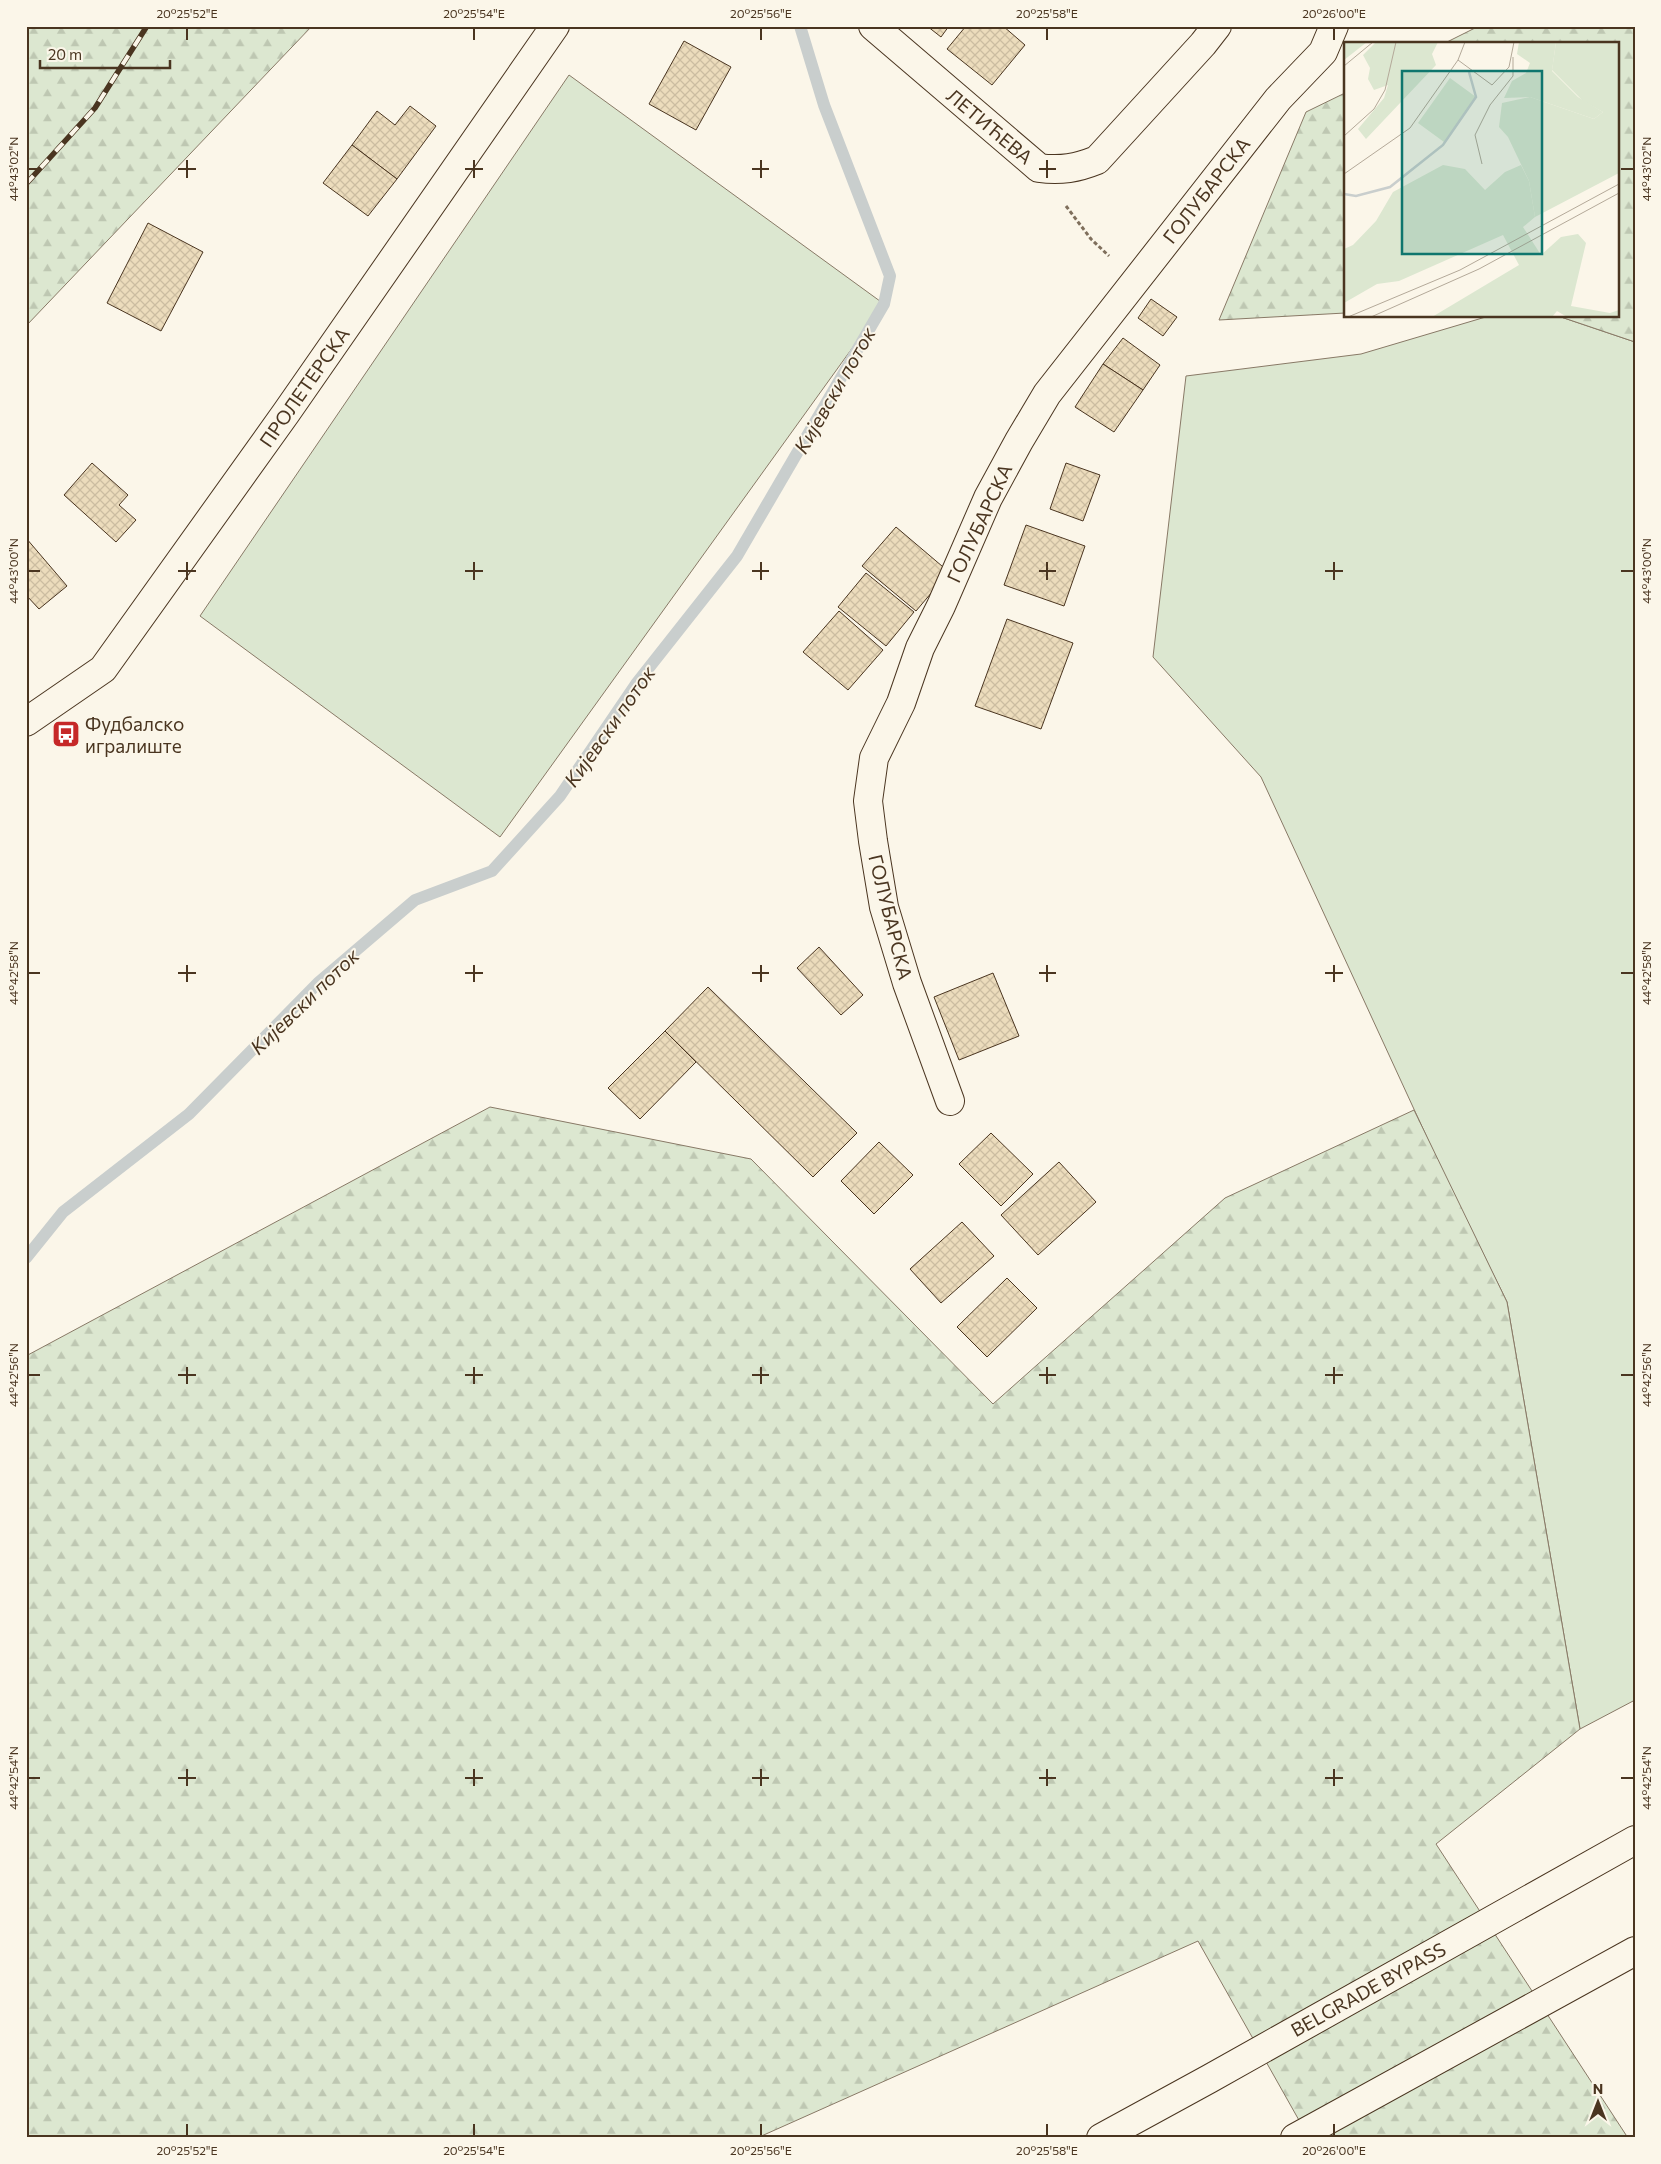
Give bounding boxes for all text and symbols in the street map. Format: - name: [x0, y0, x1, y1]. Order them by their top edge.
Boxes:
- text: 20°25'52"E: [156, 6, 218, 20]
- text: 20°25'54"E: [443, 6, 505, 20]
- text: 20°25'56"E: [730, 6, 792, 20]
- text: 20°25'58"E: [1016, 6, 1078, 20]
- text: 20°26'00"E: [1302, 6, 1366, 20]
- scale bar: [40, 38, 170, 70]
- inset map: [1344, 42, 1618, 318]
- text: 20 m: [48, 45, 82, 63]
- street label: ЛЕТИЋЕВА: [942, 84, 1038, 168]
- street label: ГОЛУБАРСКА: [1157, 132, 1255, 248]
- text: 44°43'02"N: [6, 137, 20, 201]
- text: 44°43'02"N: [1639, 137, 1653, 201]
- water label: Кијевски поток: [788, 321, 881, 457]
- street label: ПРОЛЕТЕРСКА: [254, 323, 354, 451]
- street label: ГОЛУБАРСКА: [941, 460, 1017, 586]
- text: 44°43'00"N: [6, 538, 20, 604]
- text: 44°43'00"N: [1639, 538, 1653, 604]
- water label: Кијевски поток: [558, 660, 660, 791]
- place label: Фудбалско игралиште: [85, 712, 184, 757]
- bus stop icon: Фудбалско игралиште: [51, 719, 81, 749]
- street label: ГОЛУБАРСКА: [864, 852, 918, 982]
- text: 44°42'58"N: [6, 941, 20, 1005]
- text: 44°42'58"N: [1639, 941, 1653, 1005]
- water label: Кијевски поток: [245, 942, 364, 1059]
- text: 44°42'56"N: [6, 1343, 20, 1407]
- text: 44°42'56"N: [1639, 1343, 1653, 1407]
- text: 44°42'54"N: [6, 1746, 20, 1810]
- text: 44°42'54"N: [1639, 1746, 1653, 1810]
- street label: BELGRADE BYPASS: [1287, 1937, 1449, 2041]
- north arrow: [1574, 2076, 1624, 2126]
- text: N: [1593, 2080, 1603, 2097]
- text: 20°25'52"E: [156, 2143, 218, 2157]
- text: 20°25'54"E: [443, 2143, 505, 2157]
- text: 20°25'56"E: [730, 2143, 792, 2157]
- text: 20°25'58"E: [1016, 2143, 1078, 2157]
- text: 20°26'00"E: [1302, 2143, 1366, 2157]

